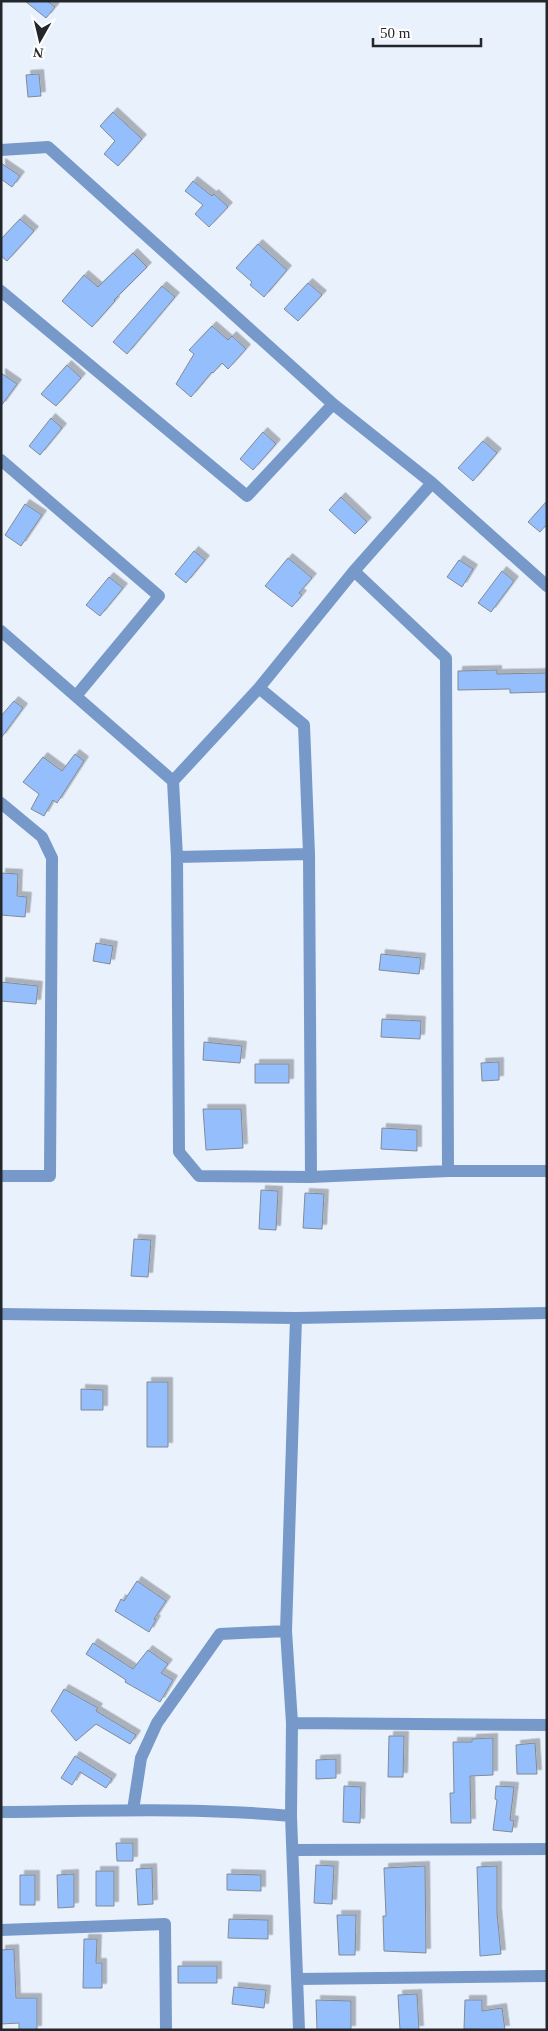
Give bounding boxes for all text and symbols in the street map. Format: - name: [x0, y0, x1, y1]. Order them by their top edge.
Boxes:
- north arrow: [15, 15, 65, 65]
- scale bar: [373, 15, 480, 47]
- text: 50 m: [380, 25, 411, 41]
- text: N: [32, 44, 44, 61]

